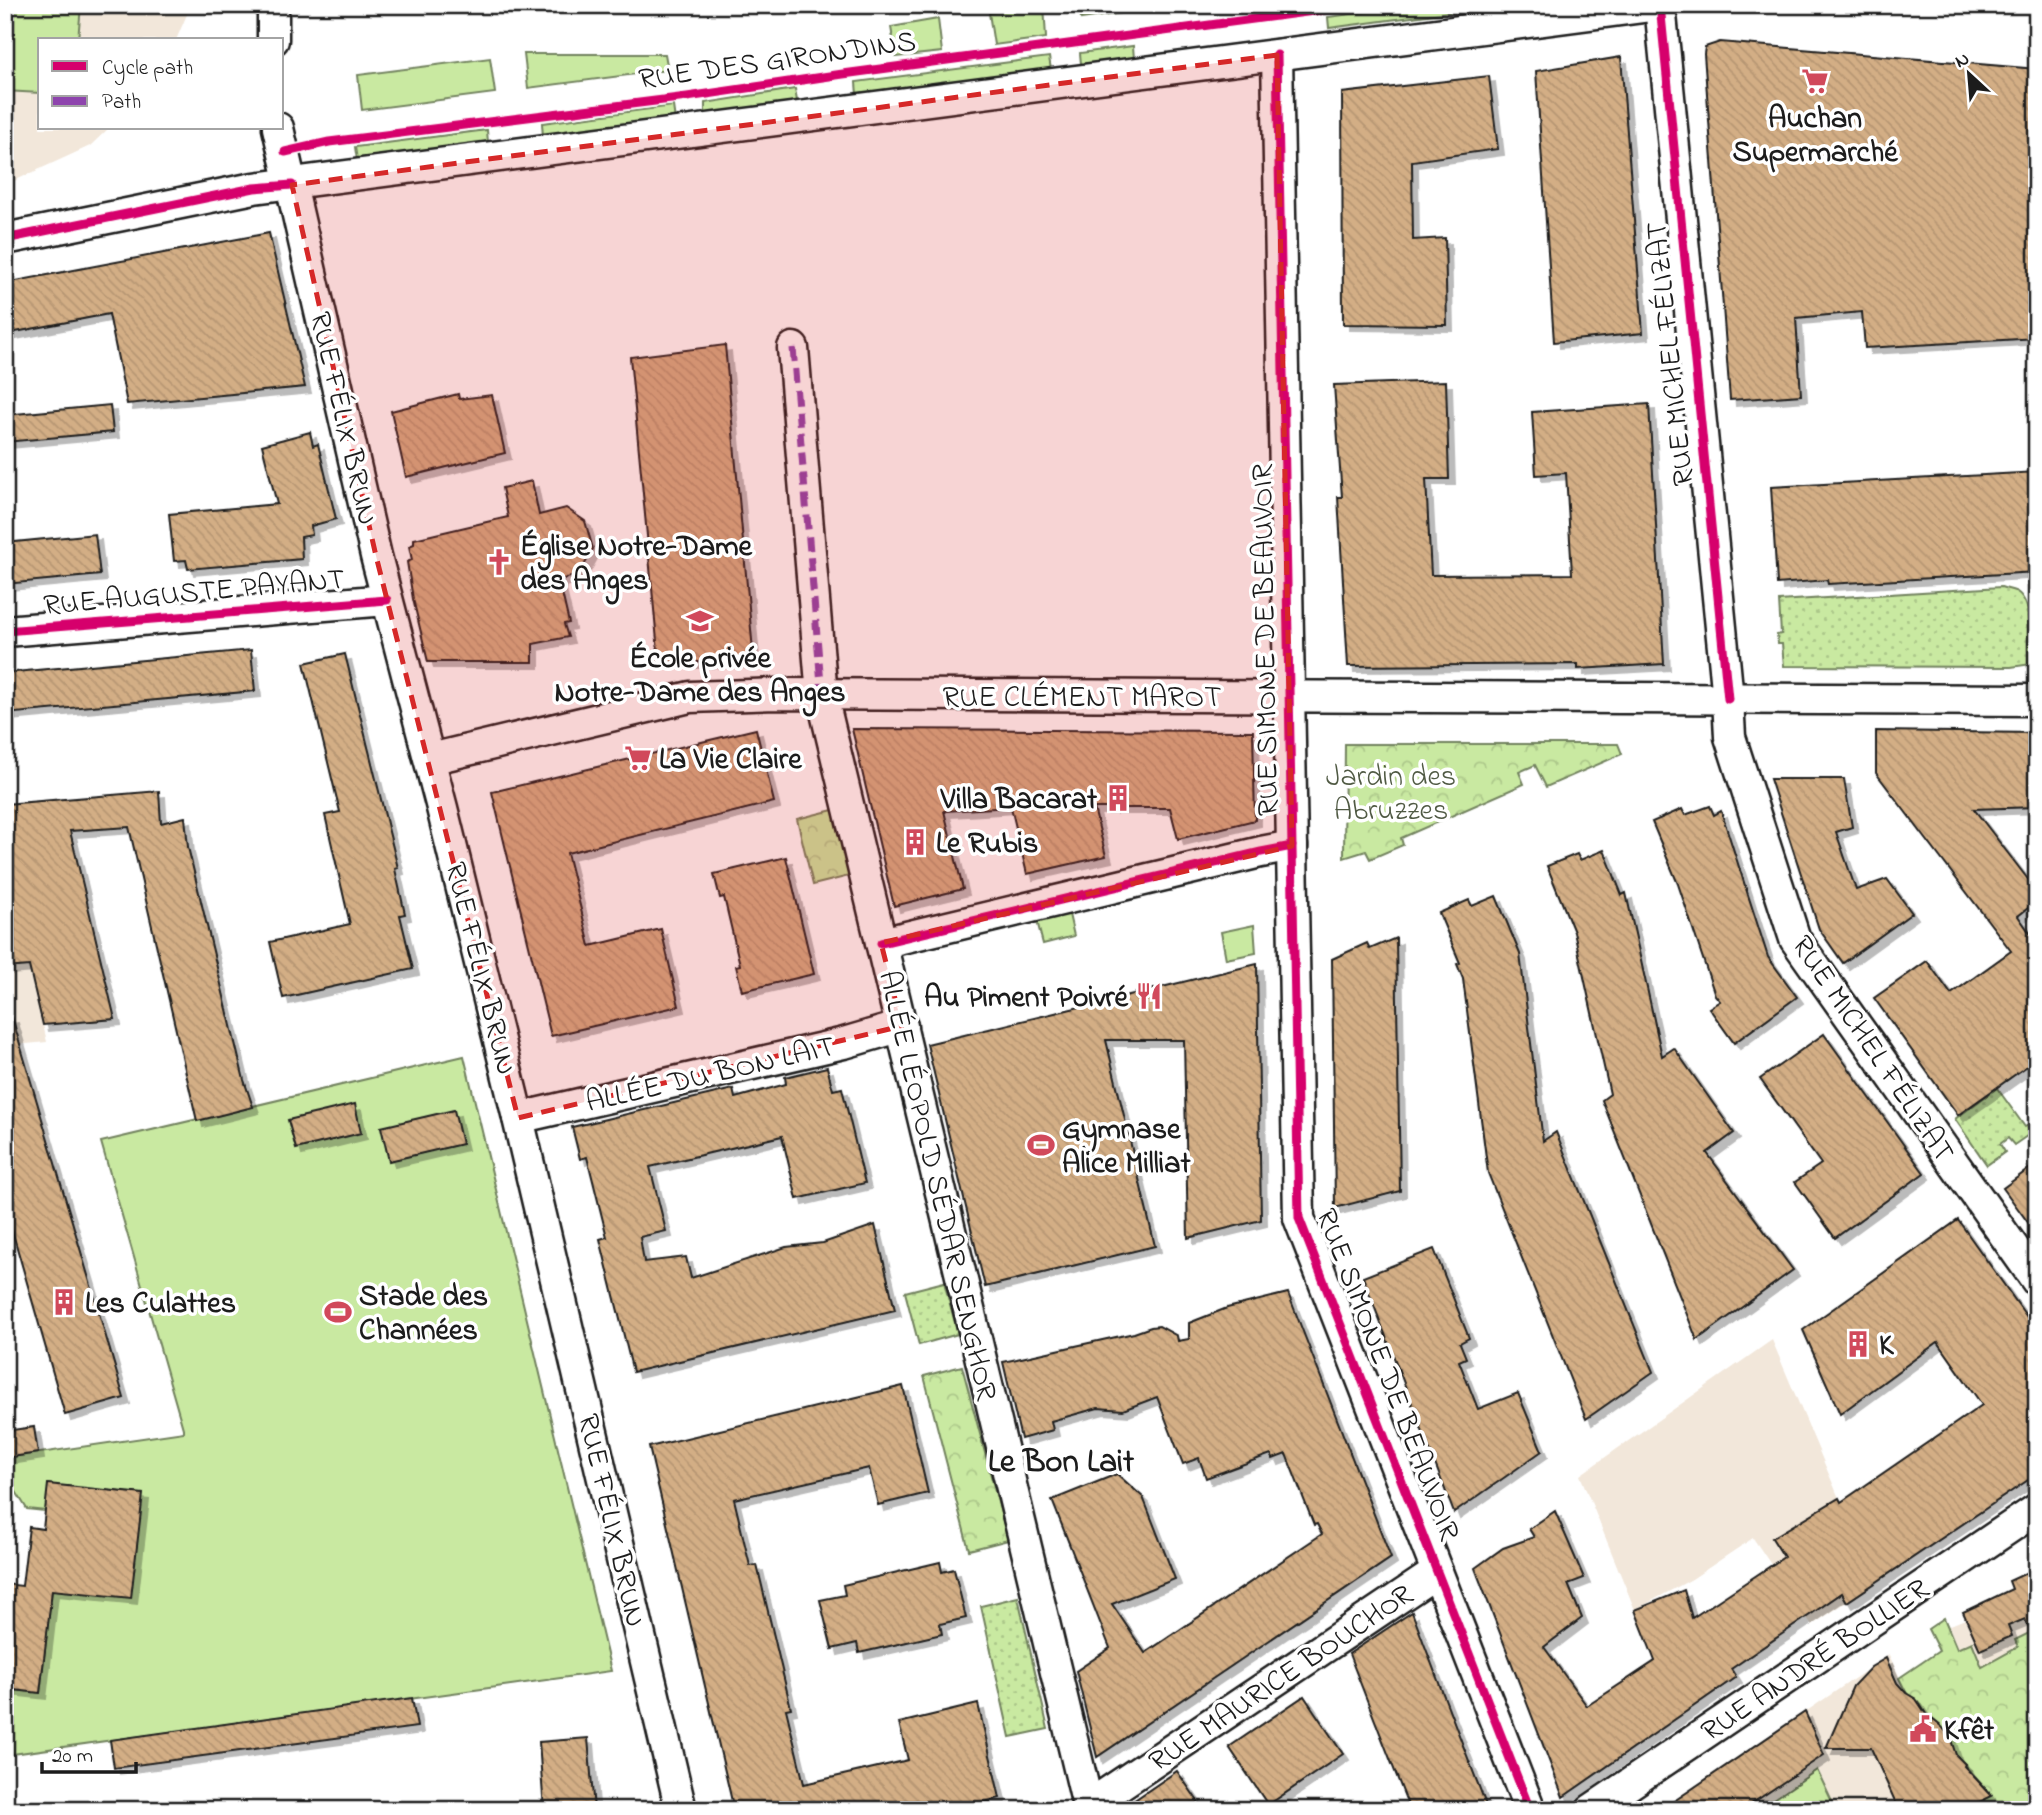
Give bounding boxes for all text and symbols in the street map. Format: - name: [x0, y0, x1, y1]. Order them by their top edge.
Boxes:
- street label: RUE DES GIRONDINS: [636, 21, 919, 103]
- legend: [38, 38, 284, 130]
- north arrow: [1934, 38, 2004, 108]
- text: N: [1951, 46, 1974, 76]
- text: Cycle path: [102, 54, 193, 86]
- supermarket icon: Auchan Supermarché: [1800, 66, 1830, 96]
- text: Path: [102, 88, 141, 118]
- place label: Auchan Supermarché: [1732, 98, 1899, 176]
- street label: RUE MICHEL FÉLIZAT: [1636, 219, 1708, 488]
- street label: RUE FÉLIX BRUN: [296, 308, 388, 530]
- street label: RUE SIMONE DE BEAUVOIR: [1242, 463, 1292, 816]
- place label: Église Notre-Dame des Anges: [520, 526, 754, 605]
- church icon: Église Notre-Dame des Anges: [484, 547, 514, 577]
- street label: RUE AUGUSTE PAYANT: [42, 559, 347, 629]
- school or university icon: École privée Notre-Dame des Anges: [685, 606, 715, 636]
- place label: École privée Notre-Dame des Anges: [555, 638, 845, 717]
- street label: RUE CLÉMENT MAROT: [943, 677, 1221, 721]
- place label: La Vie Claire: [659, 739, 803, 783]
- supermarket icon: La Vie Claire: [623, 743, 653, 773]
- park label: Jardin des Abruzzes: [1326, 756, 1456, 834]
- place label: Villa Bacarat: [940, 779, 1098, 823]
- building icon: Villa Bacarat: [1103, 783, 1133, 813]
- place label: Le Rubis: [936, 823, 1038, 867]
- building icon: Le Rubis: [900, 827, 930, 857]
- street label: RUE FÉLIX BRUN: [431, 858, 527, 1080]
- street label: RUE MICHEL FÉLIZAT: [1779, 927, 1964, 1172]
- street label: ALLÉE LÉOPOLD SÉDAR SENGHOR: [865, 966, 1007, 1405]
- place label: Au Piment Poivré: [924, 977, 1130, 1021]
- restaurant icon: Au Piment Poivré: [1134, 981, 1164, 1011]
- street label: ALLÉE DU BON LAIT: [582, 1026, 840, 1126]
- place label: Gymnase Alice Milliat: [1062, 1109, 1191, 1187]
- sports icon: Gymnase Alice Milliat: [1026, 1130, 1056, 1160]
- street label: RUE SIMONE DE BEAUVOIR: [1303, 1203, 1470, 1548]
- place label: Stade des Channées: [359, 1276, 488, 1354]
- place label: Les Culattes: [85, 1283, 236, 1327]
- building icon: Les Culattes: [49, 1287, 79, 1317]
- sports icon: Stade des Channées: [323, 1297, 353, 1327]
- place label: K: [1879, 1325, 1895, 1369]
- building icon: K: [1843, 1329, 1873, 1359]
- street label: RUE FÉLIX BRUN: [564, 1410, 656, 1632]
- district label: Le Bon Lait: [988, 1439, 1135, 1487]
- street label: RUE ANDRÉ BOLLIER: [1693, 1569, 1939, 1754]
- street label: RUE MAURICE BOUCHOR: [1141, 1574, 1423, 1784]
- place label: Kfêt: [1944, 1710, 1995, 1754]
- public building icon: Kfêt: [1908, 1714, 1938, 1744]
- scale bar: [42, 1731, 136, 1775]
- text: 20 m: [52, 1742, 93, 1772]

